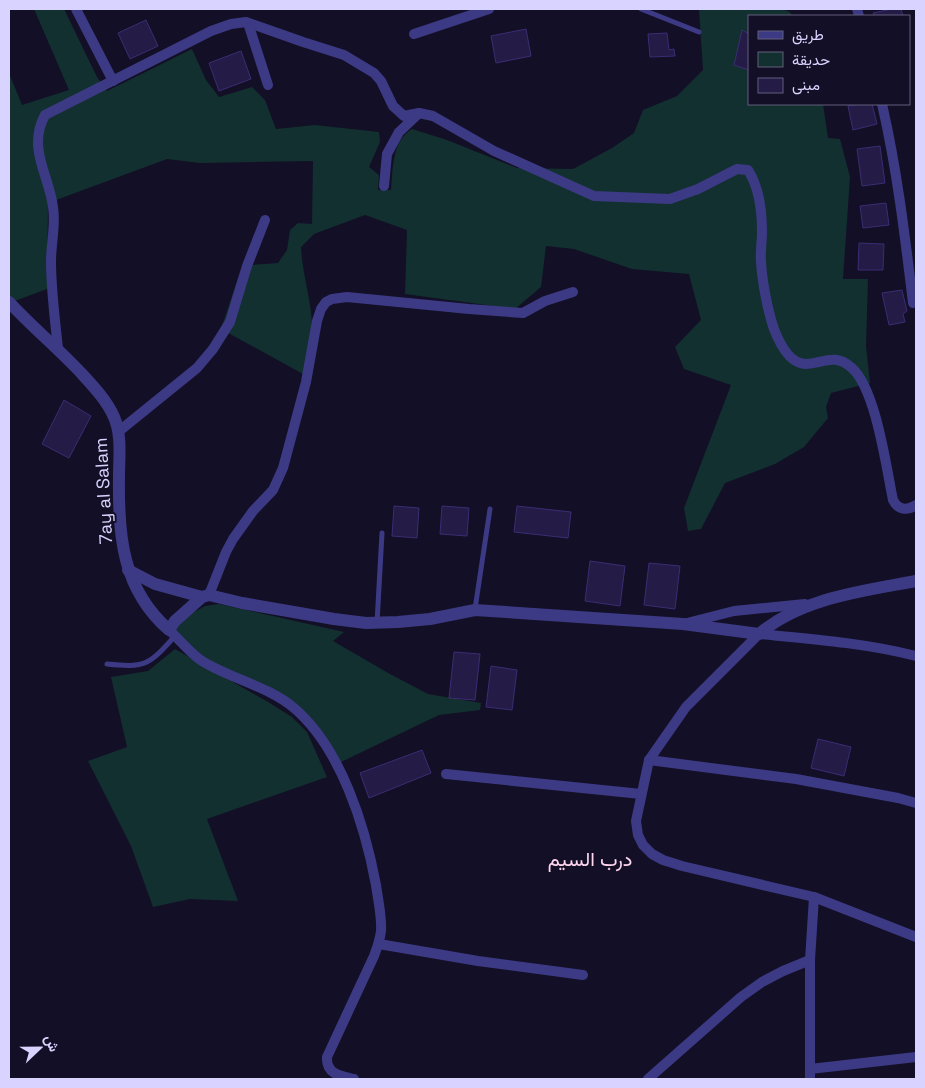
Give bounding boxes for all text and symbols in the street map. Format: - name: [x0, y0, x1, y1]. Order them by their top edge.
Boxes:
- legend: [748, 15, 910, 105]
- text: طريق: [792, 25, 824, 45]
- text: حديقة: [792, 50, 830, 69]
- text: مبنى: [792, 75, 820, 95]
- street label: 7ay al Salam: [89, 437, 117, 545]
- district label: درب السيم: [548, 846, 632, 872]
- north arrow: [15, 1023, 65, 1073]
- text: ش: [41, 1032, 64, 1054]

